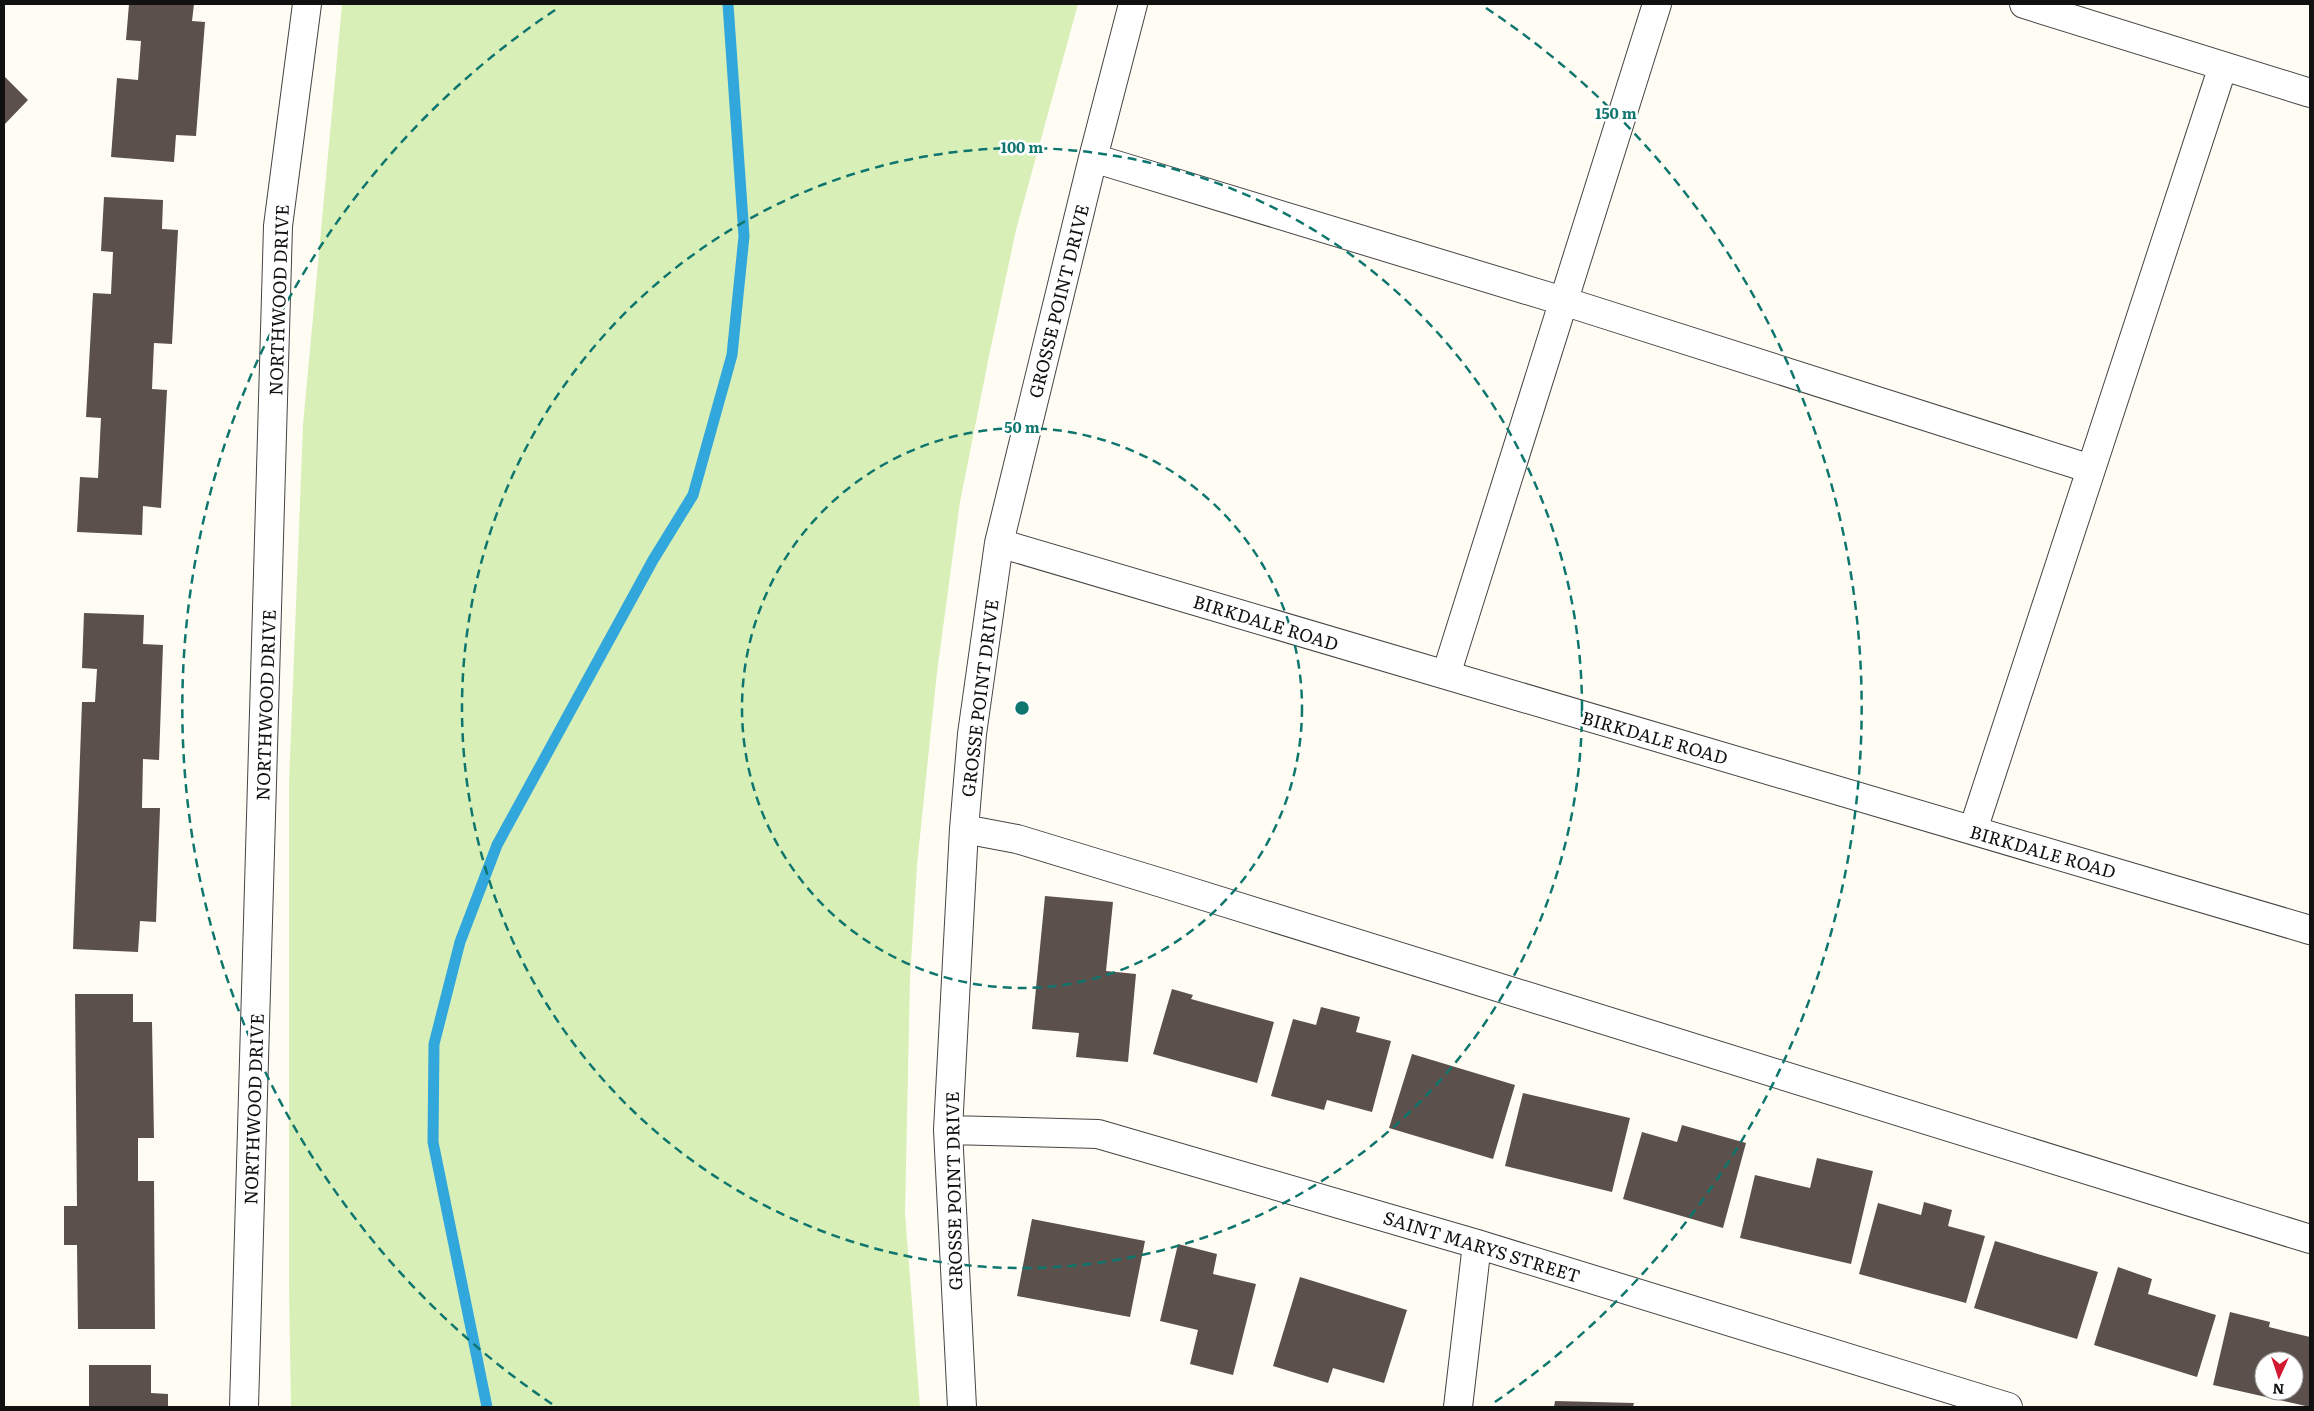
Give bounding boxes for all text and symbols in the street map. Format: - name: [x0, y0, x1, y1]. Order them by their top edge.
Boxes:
- text: 150 m: [1595, 101, 1637, 124]
- text: 100 m: [1001, 135, 1043, 158]
- street label: GROSSE POINT DRIVE: [1021, 201, 1095, 401]
- street label: NORTHWOOD DRIVE: [261, 204, 295, 396]
- text: 50 m: [1004, 415, 1040, 438]
- street label: BIRKDALE ROAD: [1190, 587, 1342, 657]
- street label: GROSSE POINT DRIVE: [953, 598, 1005, 798]
- street label: NORTHWOOD DRIVE: [248, 609, 282, 801]
- centre of rings: [1013, 699, 1031, 717]
- street label: BIRKDALE ROAD: [1579, 703, 1731, 771]
- street label: BIRKDALE ROAD: [1967, 817, 2119, 885]
- street label: NORTHWOOD DRIVE: [236, 1013, 270, 1205]
- street label: GROSSE POINT DRIVE: [938, 1091, 968, 1291]
- street label: SAINT MARYS STREET: [1380, 1203, 1584, 1289]
- north arrow: [2254, 1351, 2304, 1401]
- text: N: [2272, 1380, 2285, 1400]

